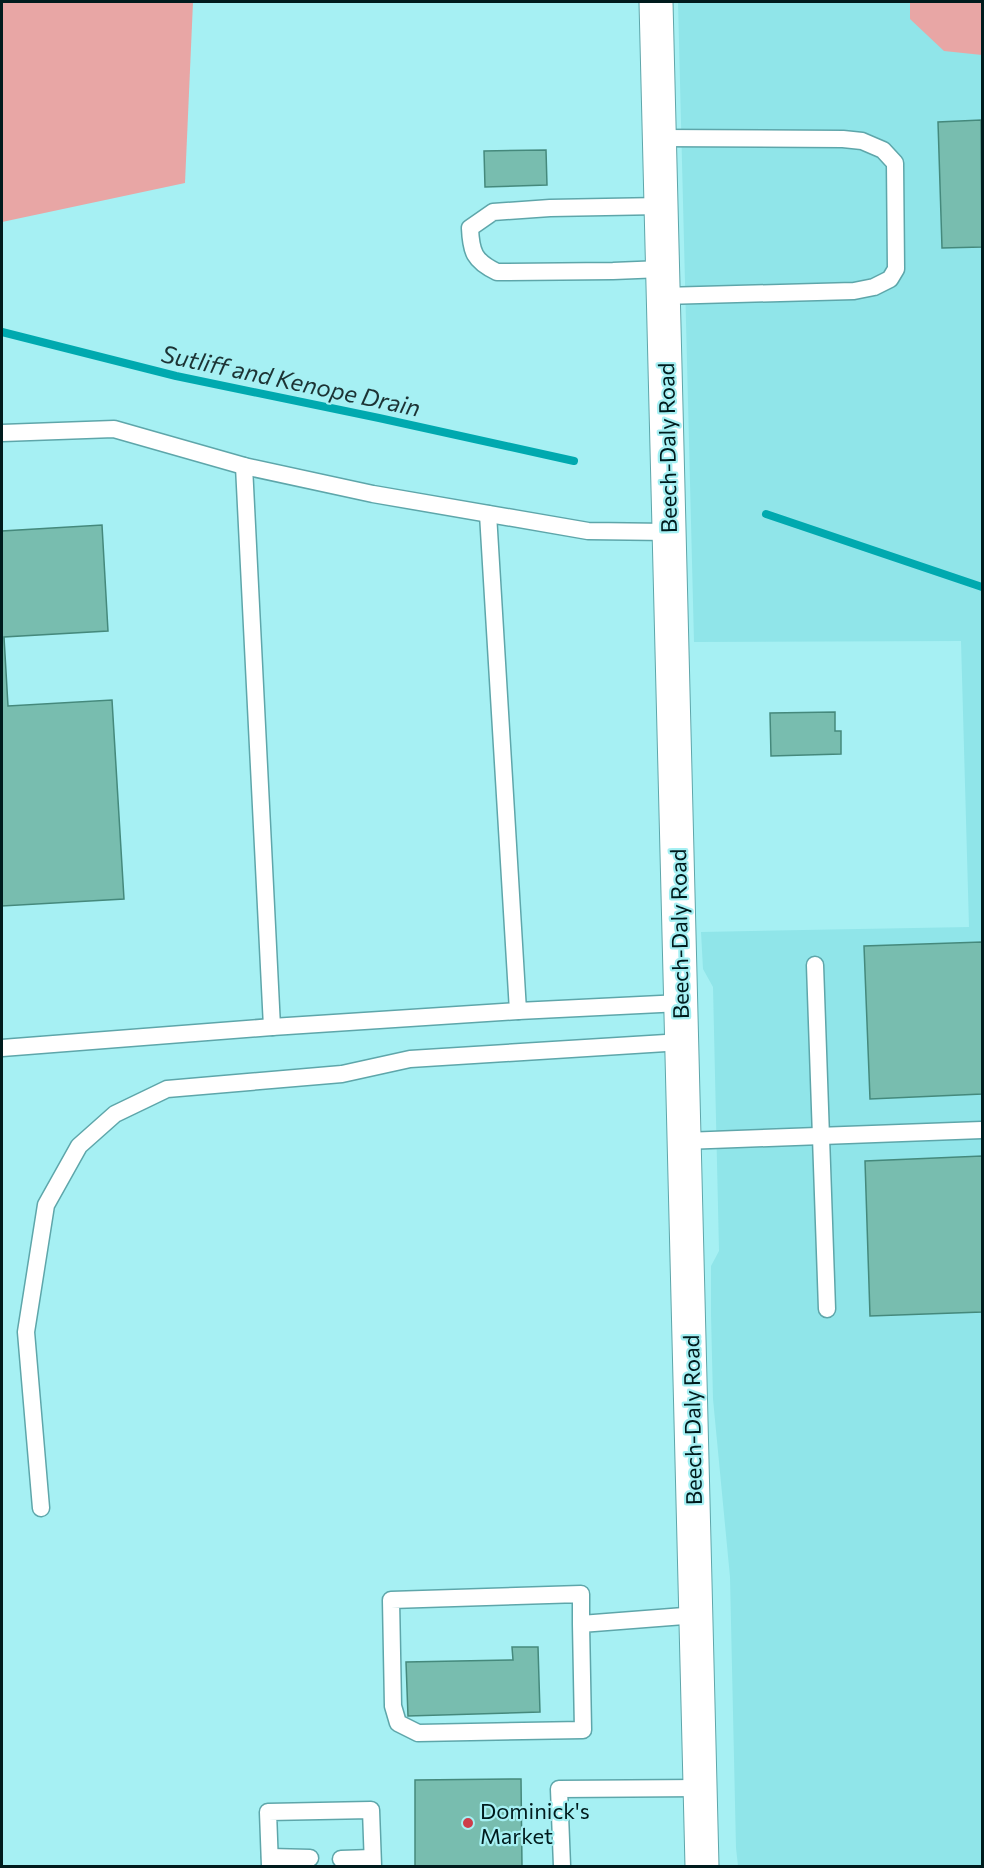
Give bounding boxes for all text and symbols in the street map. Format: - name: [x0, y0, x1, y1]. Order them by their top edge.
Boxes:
- water label: Sutliff and Kenope Drain: [159, 338, 423, 422]
- street label: Beech-Daly Road: [652, 363, 682, 533]
- street label: Beech-Daly Road: [664, 849, 694, 1019]
- street label: Beech-Daly Road: [677, 1335, 707, 1505]
- place label: Dominick's Market: [480, 1797, 590, 1849]
- marker: Dominick's Market: [461, 1816, 475, 1830]

